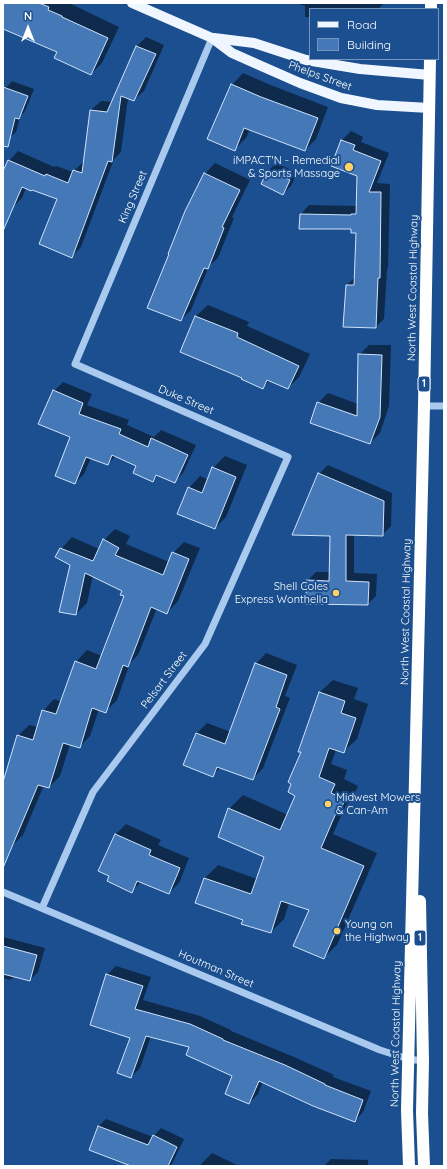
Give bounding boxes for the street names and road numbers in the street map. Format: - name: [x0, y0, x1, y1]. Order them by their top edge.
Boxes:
- street label: Phelps Street: [287, 58, 353, 94]
- street label: King Street: [116, 169, 150, 225]
- street label: North West Coastal Highway: [405, 215, 421, 361]
- road number: 1: [418, 376, 430, 392]
- street label: Duke Street: [156, 382, 216, 418]
- street label: North West Coastal Highway: [398, 539, 414, 685]
- street label: Pelsart Street: [138, 649, 190, 711]
- road number: 1: [414, 930, 426, 946]
- street label: Houtman Street: [176, 947, 256, 991]
- street label: North West Coastal Highway: [388, 961, 404, 1107]

